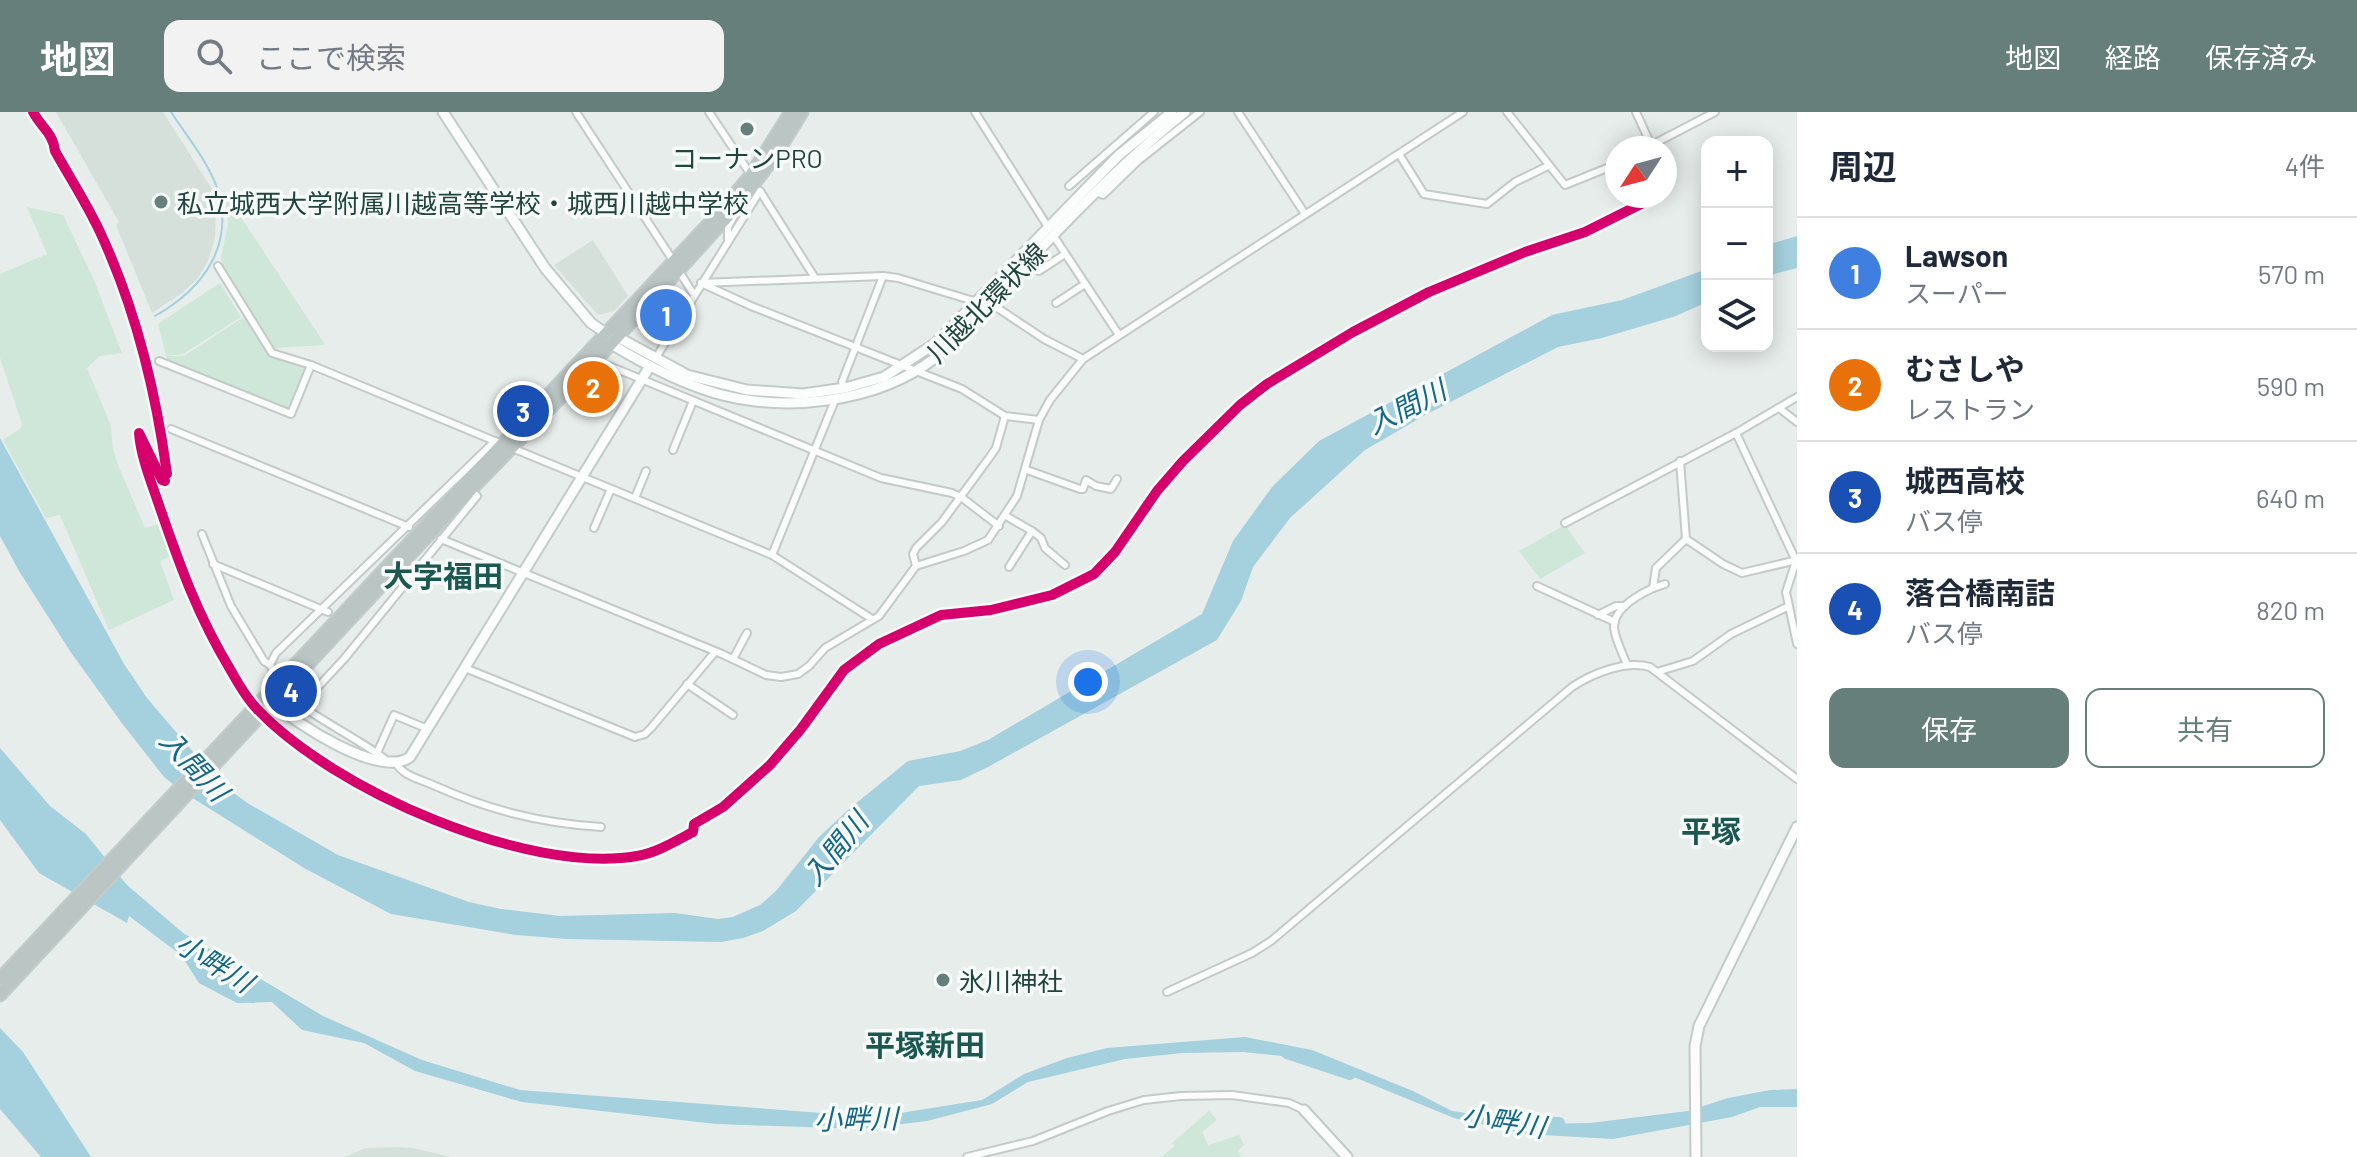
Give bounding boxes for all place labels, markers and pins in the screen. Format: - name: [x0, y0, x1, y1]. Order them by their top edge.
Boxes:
- marker: コーナンPRO: [738, 120, 756, 138]
- place label: コーナンPRO: [671, 142, 823, 173]
- place label: 私立城西大学附属川越高等学校・城西川越中学校: [177, 187, 749, 218]
- marker: 私立城西大学附属川越高等学校・城西川越中学校: [152, 193, 170, 211]
- pin: 1: [640, 285, 692, 345]
- pin: 2: [567, 357, 619, 417]
- pin: 3: [497, 381, 549, 441]
- pin: 4: [265, 661, 317, 721]
- place label: 氷川神社: [959, 965, 1063, 996]
- marker: 氷川神社: [934, 971, 952, 989]

